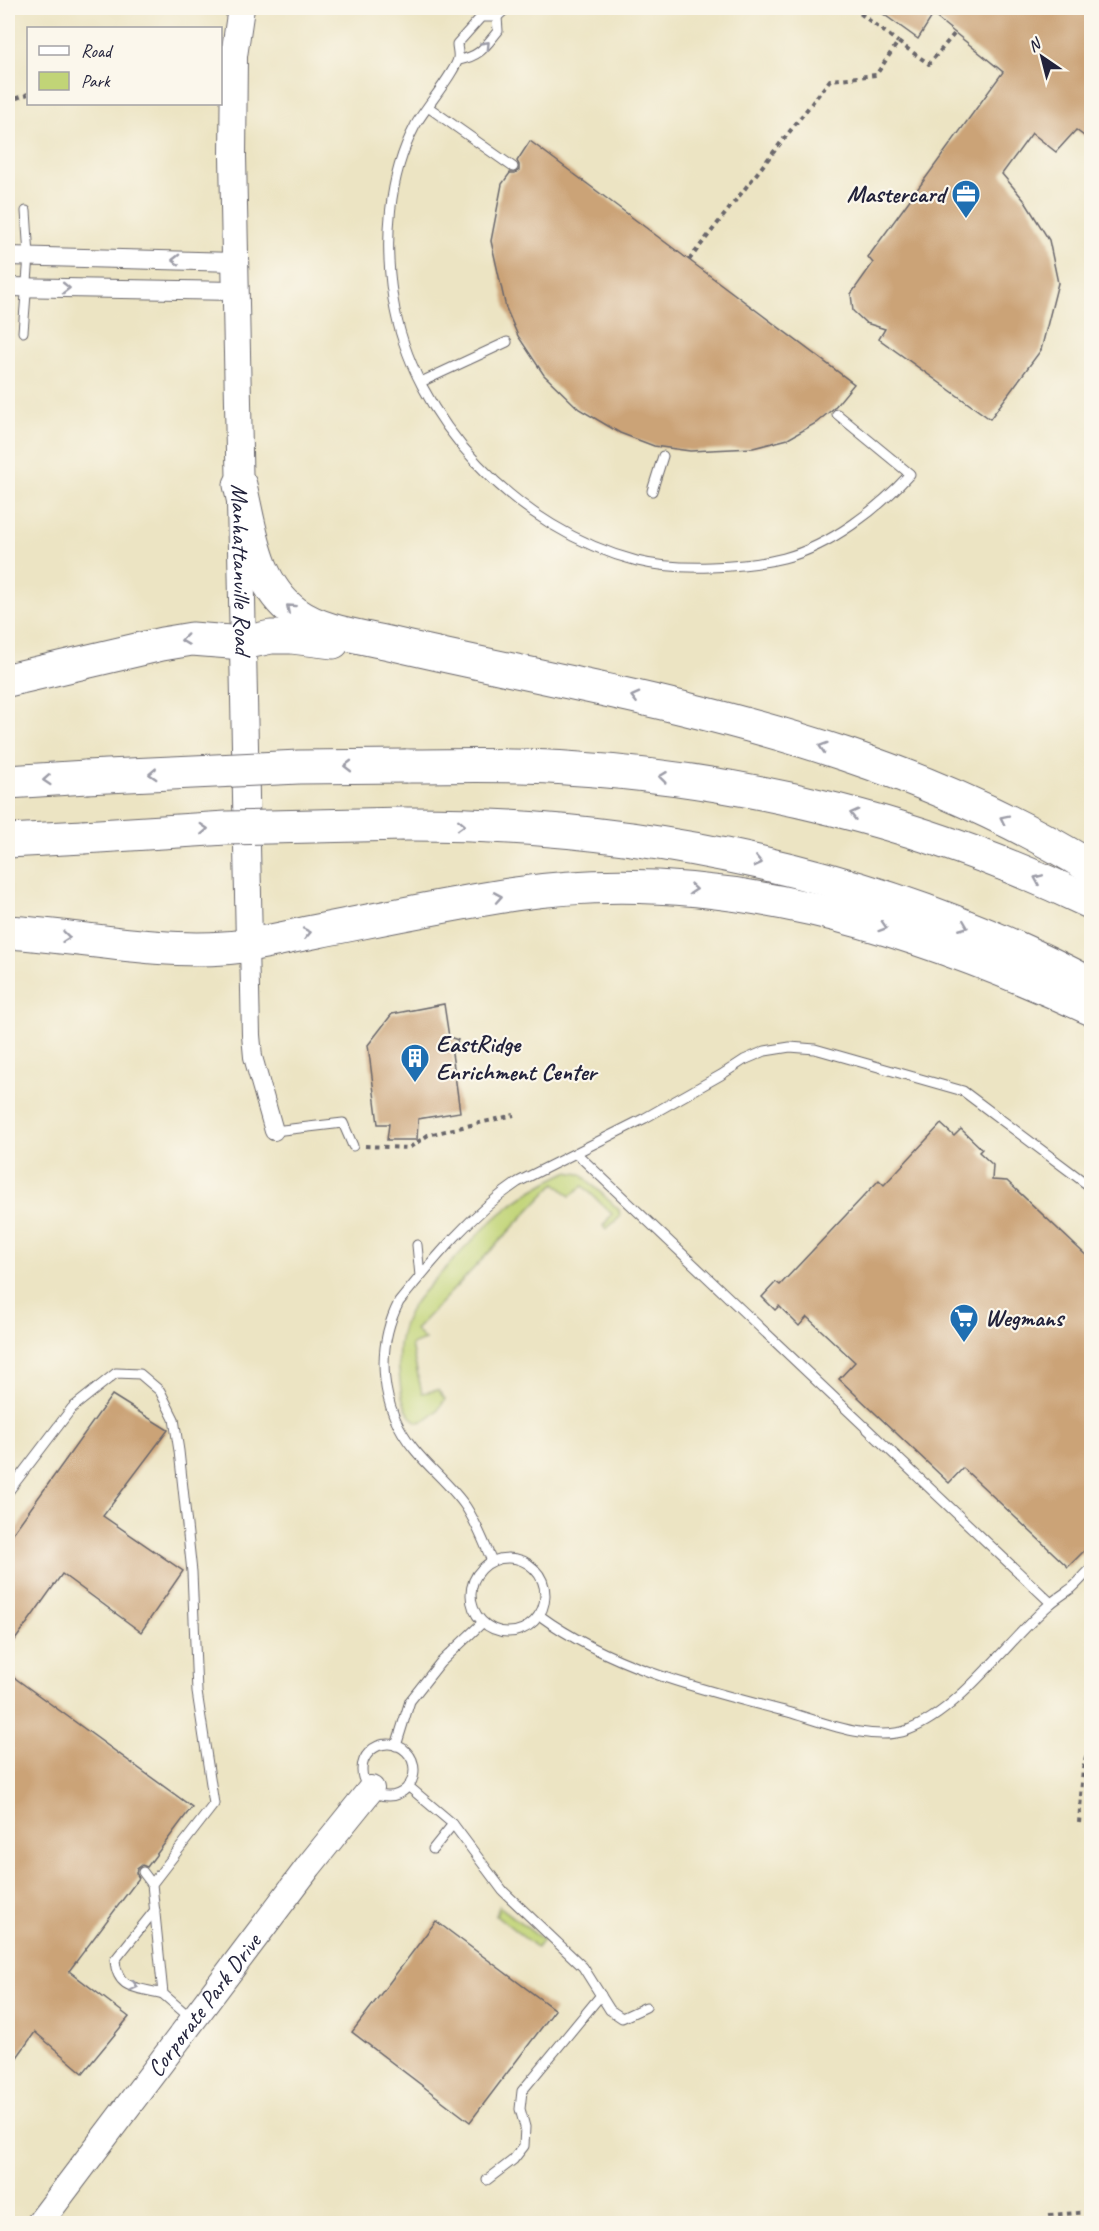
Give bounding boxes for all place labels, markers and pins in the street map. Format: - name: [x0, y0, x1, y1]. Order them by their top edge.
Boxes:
- office icon: Mastercard: [950, 178, 982, 220]
- place label: Mastercard: [847, 179, 949, 209]
- place label: EastRidge Enrichment Center: [436, 1029, 599, 1087]
- building icon: EastRidge Enrichment Center: [399, 1042, 431, 1084]
- supermarket icon: Wegmans: [948, 1302, 980, 1344]
- place label: Wegmans: [985, 1303, 1066, 1333]

